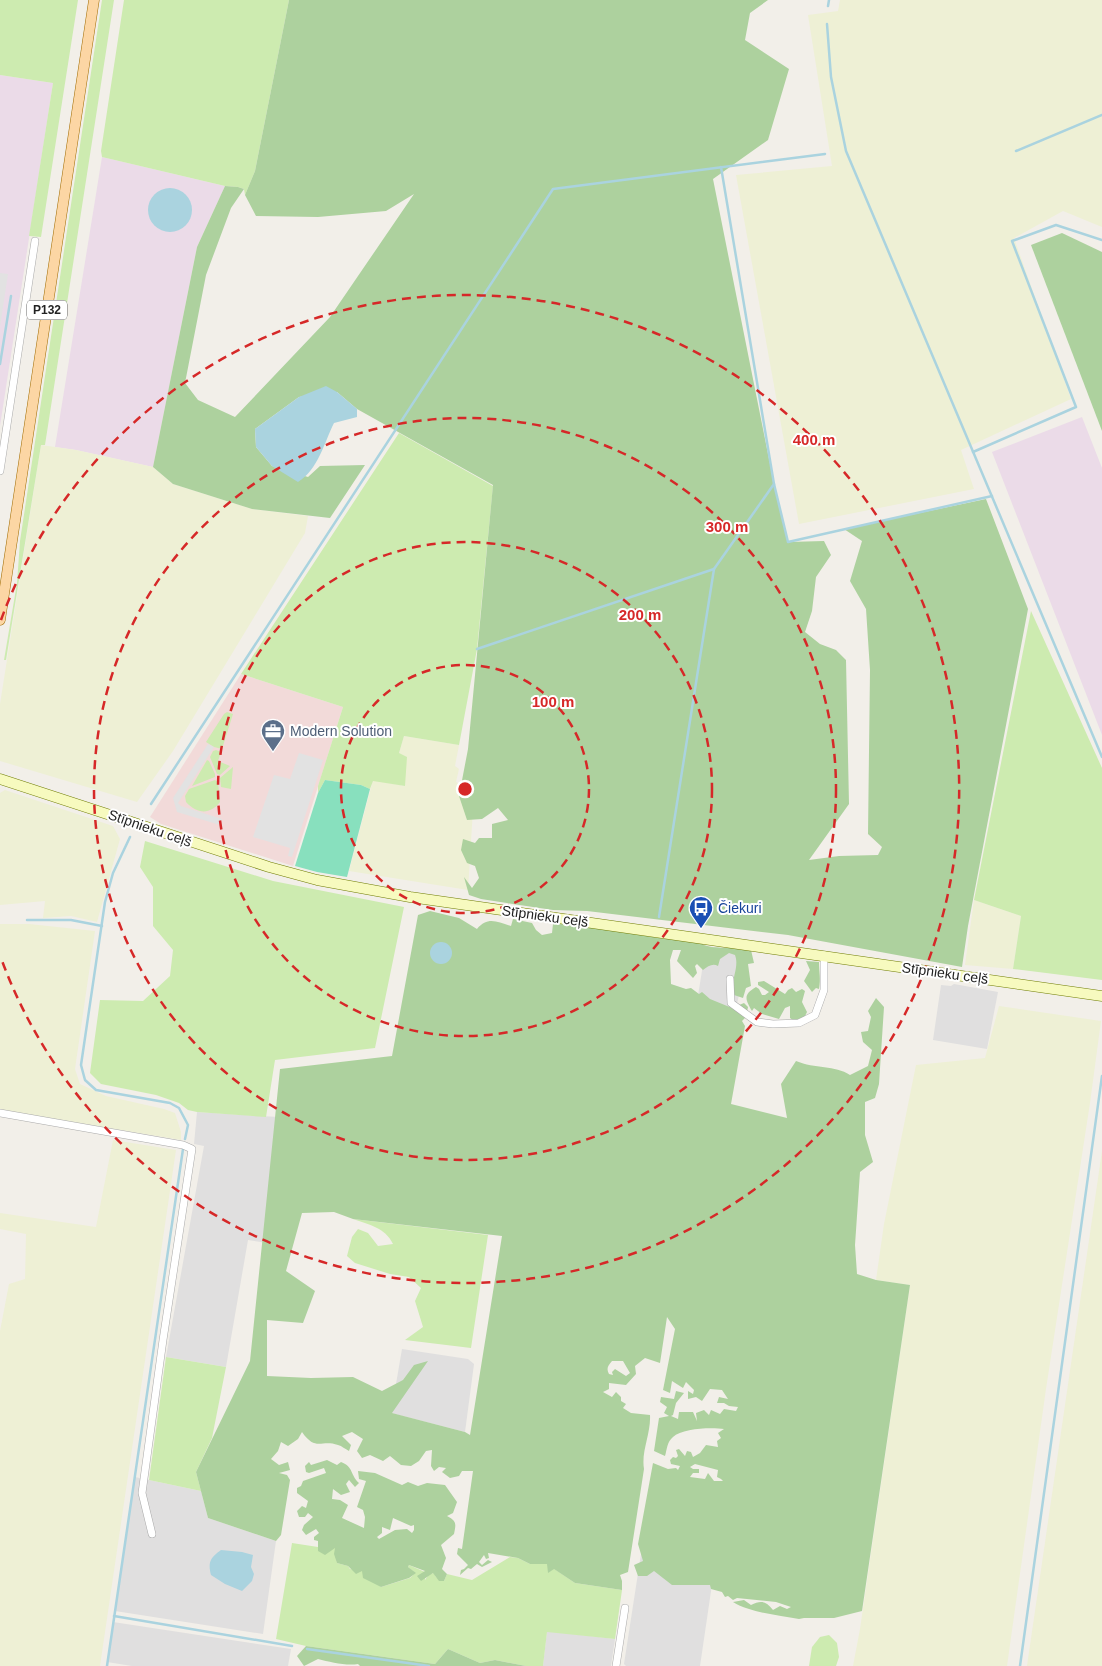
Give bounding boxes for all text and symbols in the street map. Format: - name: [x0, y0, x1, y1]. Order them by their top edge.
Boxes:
- road number: P132: [27, 300, 67, 320]
- text: 400 m: [793, 431, 835, 448]
- text: 300 m: [706, 518, 748, 535]
- text: 200 m: [619, 606, 661, 623]
- text: 100 m: [532, 693, 574, 710]
- office icon: Modern Solution: [260, 718, 286, 752]
- place label: Modern Solution: [290, 723, 392, 739]
- centre of rings: [456, 780, 474, 798]
- street label: Stīpnieku ceļš: [106, 806, 194, 850]
- bus stop icon: Čiekuri: [688, 895, 714, 929]
- place label: Čiekuri: [718, 900, 762, 916]
- street label: Stīpnieku ceļš: [501, 902, 589, 930]
- street label: Stīpnieku ceļš: [901, 959, 989, 987]

